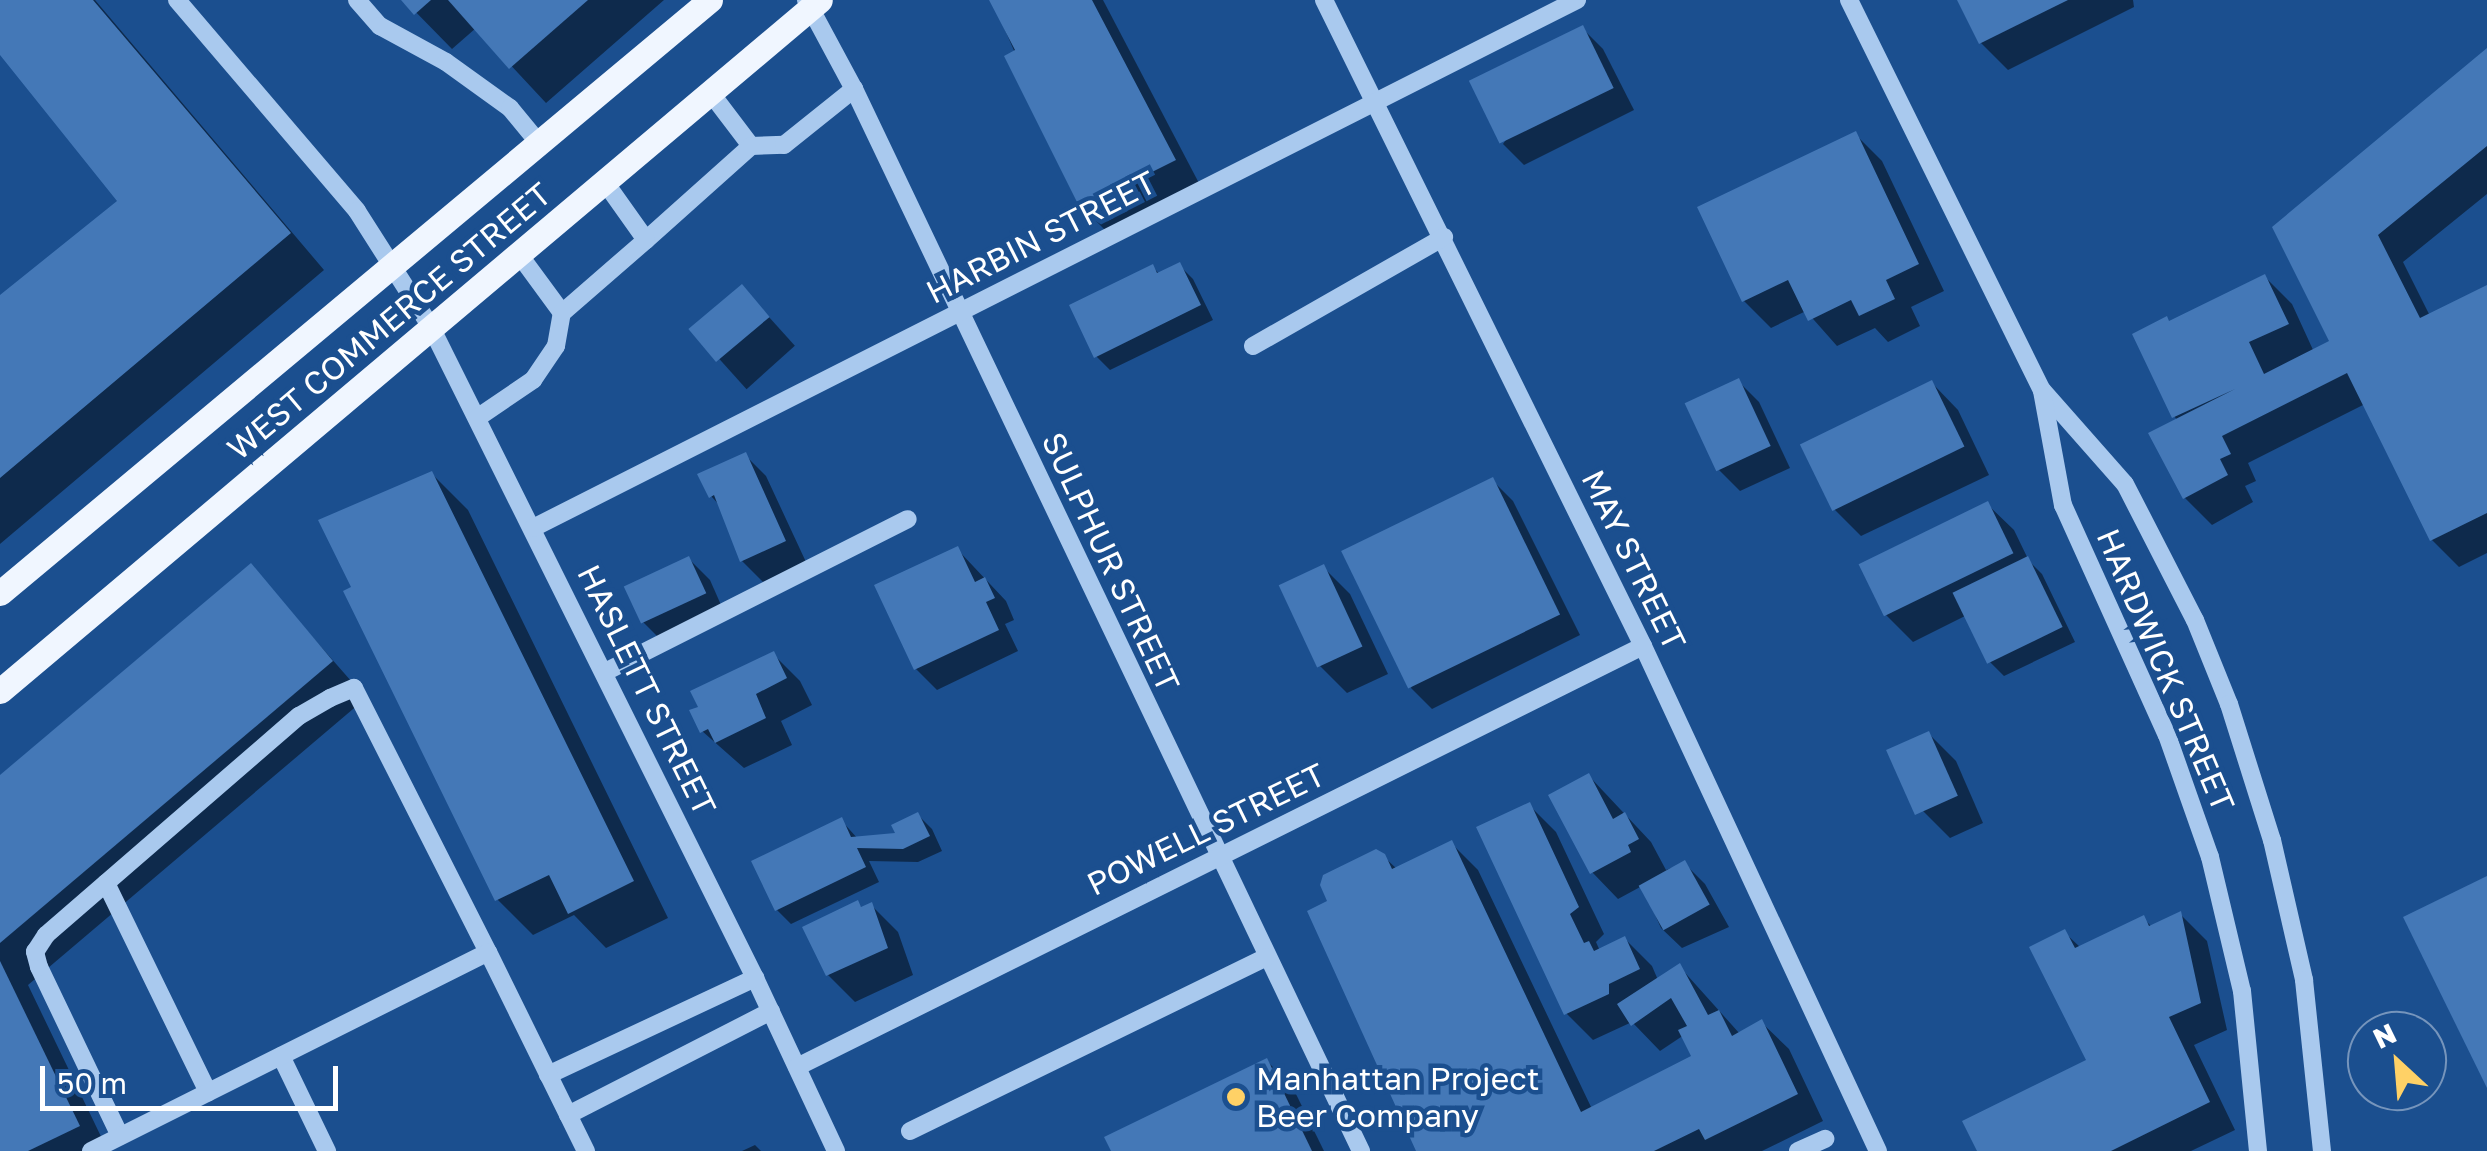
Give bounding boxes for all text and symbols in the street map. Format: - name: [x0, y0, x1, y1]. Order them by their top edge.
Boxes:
- street label: HARBIN STREET: [920, 163, 1162, 311]
- street label: WEST COMMERCE STREET: [220, 174, 558, 468]
- street label: SULPHUR STREET: [1034, 426, 1188, 698]
- street label: MAY STREET: [1574, 464, 1694, 656]
- street label: HARDWICK STREET: [2089, 523, 2243, 817]
- street label: HASLETT STREET: [570, 558, 724, 822]
- street label: POWELL STREET: [1081, 755, 1331, 903]
- north arrow: [2347, 1011, 2447, 1111]
- text: N: [2368, 1016, 2401, 1055]
- scale bar: [45, 1046, 342, 1108]
- place label: Manhattan Project Beer Company: [1256, 1060, 1539, 1135]
- text: 50 m: [57, 1065, 127, 1101]
- marker: Manhattan Project Beer Company: [1225, 1086, 1247, 1108]

